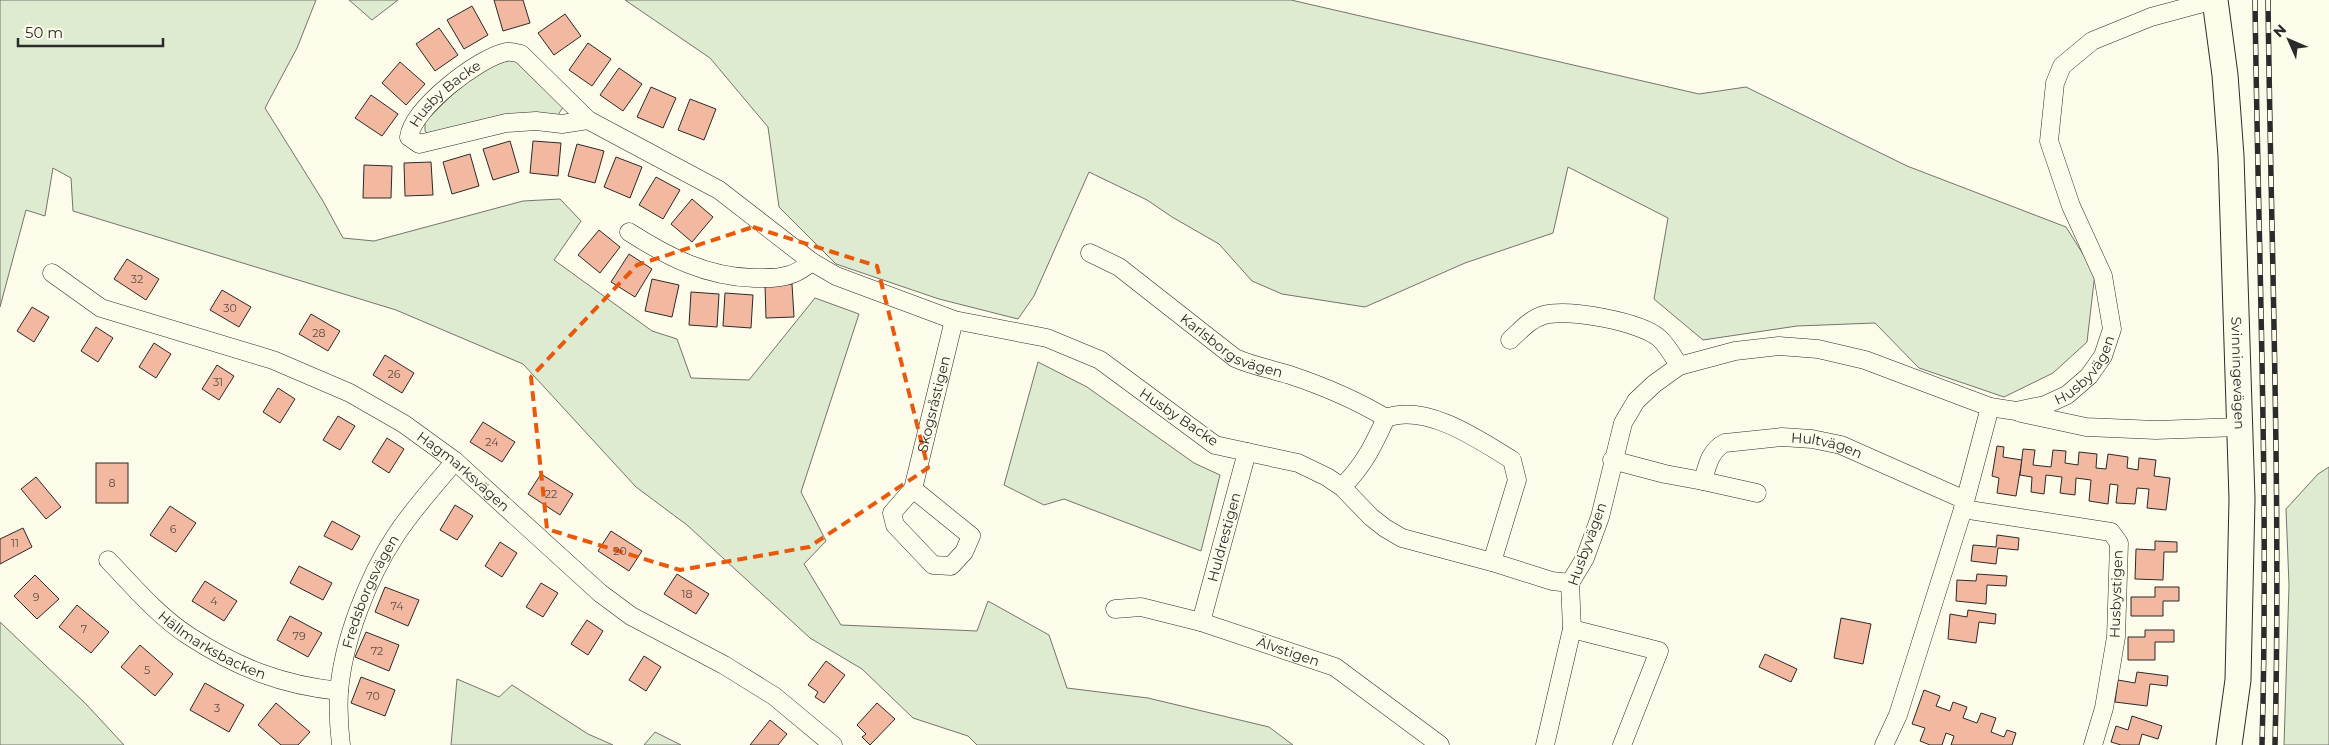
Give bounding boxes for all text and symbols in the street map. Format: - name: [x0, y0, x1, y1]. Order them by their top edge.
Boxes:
- scale bar: [18, 15, 162, 47]
- north arrow: [2264, 15, 2314, 65]
- text: N: [2269, 20, 2290, 41]
- text: 50 m: [25, 23, 63, 42]
- street label: Husby Backe: [405, 56, 484, 130]
- house number: 32: [131, 272, 143, 286]
- house number: 30: [223, 301, 237, 315]
- street label: Karlsborgsvägen: [1176, 309, 1285, 381]
- street label: Svinningevägen: [2227, 316, 2249, 430]
- house number: 28: [312, 326, 326, 340]
- street label: Husbyvägen: [2052, 333, 2118, 409]
- street label: Skogsråstigen: [913, 354, 954, 454]
- house number: 26: [388, 367, 401, 381]
- house number: 31: [213, 375, 223, 389]
- street label: Husby Backe: [1136, 384, 1222, 450]
- street label: Hagmarksvägen: [413, 427, 514, 515]
- street label: Hultvägen: [1791, 429, 1865, 462]
- house number: 24: [485, 435, 499, 449]
- house number: 8: [108, 476, 116, 490]
- house number: 22: [545, 487, 557, 501]
- street label: Huldrestigen: [1203, 490, 1245, 584]
- street label: Husbyvägen: [1564, 500, 1610, 588]
- house number: 6: [170, 522, 177, 536]
- street label: Fredsborgsvägen: [338, 531, 403, 650]
- house number: 11: [11, 536, 19, 550]
- house number: 20: [613, 544, 627, 558]
- street label: Husbystigen: [2105, 550, 2127, 638]
- house number: 18: [682, 587, 693, 601]
- house number: 9: [33, 590, 40, 604]
- house number: 4: [210, 594, 218, 608]
- house number: 74: [390, 599, 404, 613]
- street label: Hällmarksbacken: [154, 607, 268, 683]
- house number: 7: [81, 622, 87, 636]
- house number: 79: [292, 629, 306, 643]
- street label: Älvstigen: [1255, 632, 1322, 670]
- house number: 72: [371, 644, 383, 658]
- house number: 5: [144, 663, 150, 677]
- house number: 70: [366, 689, 380, 703]
- house number: 3: [214, 701, 220, 715]

